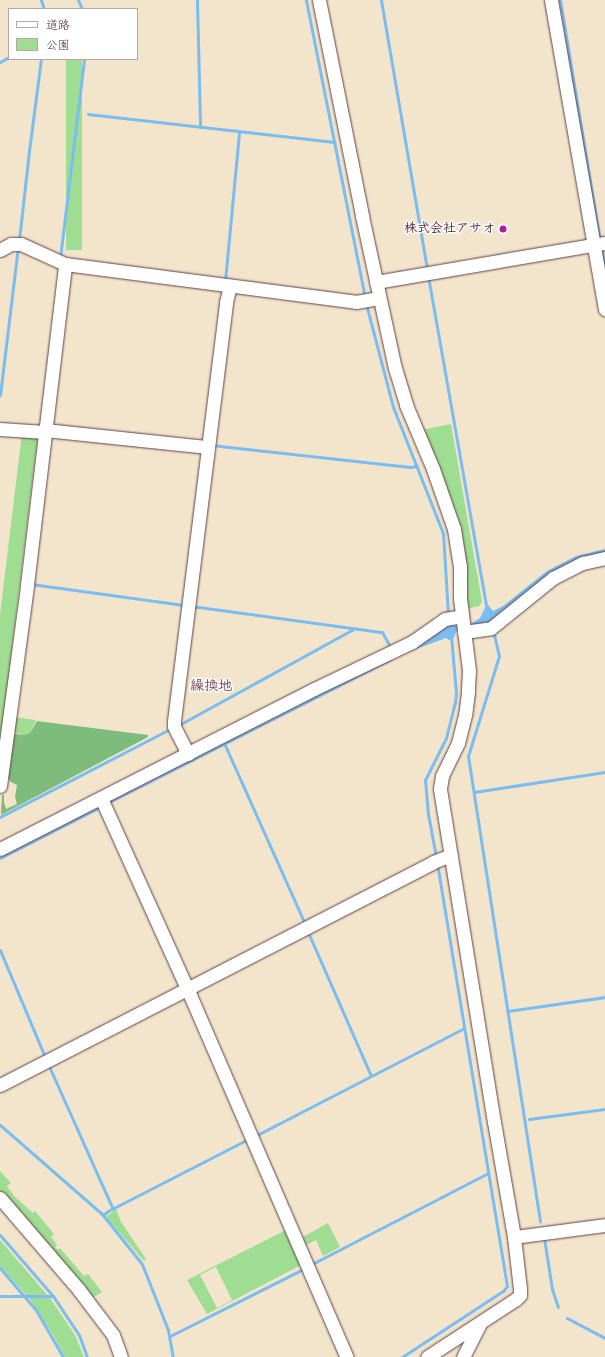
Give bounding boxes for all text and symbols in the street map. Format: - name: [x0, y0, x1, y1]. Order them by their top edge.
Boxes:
- legend: [8, 8, 138, 60]
- text: 道路: [46, 18, 70, 34]
- text: 公園: [46, 38, 70, 54]
- place label: 株式会社アサオ: [404, 221, 495, 237]
- marker: 株式会社アサオ: [498, 224, 508, 234]
- district label: 繰換地: [190, 678, 232, 694]

